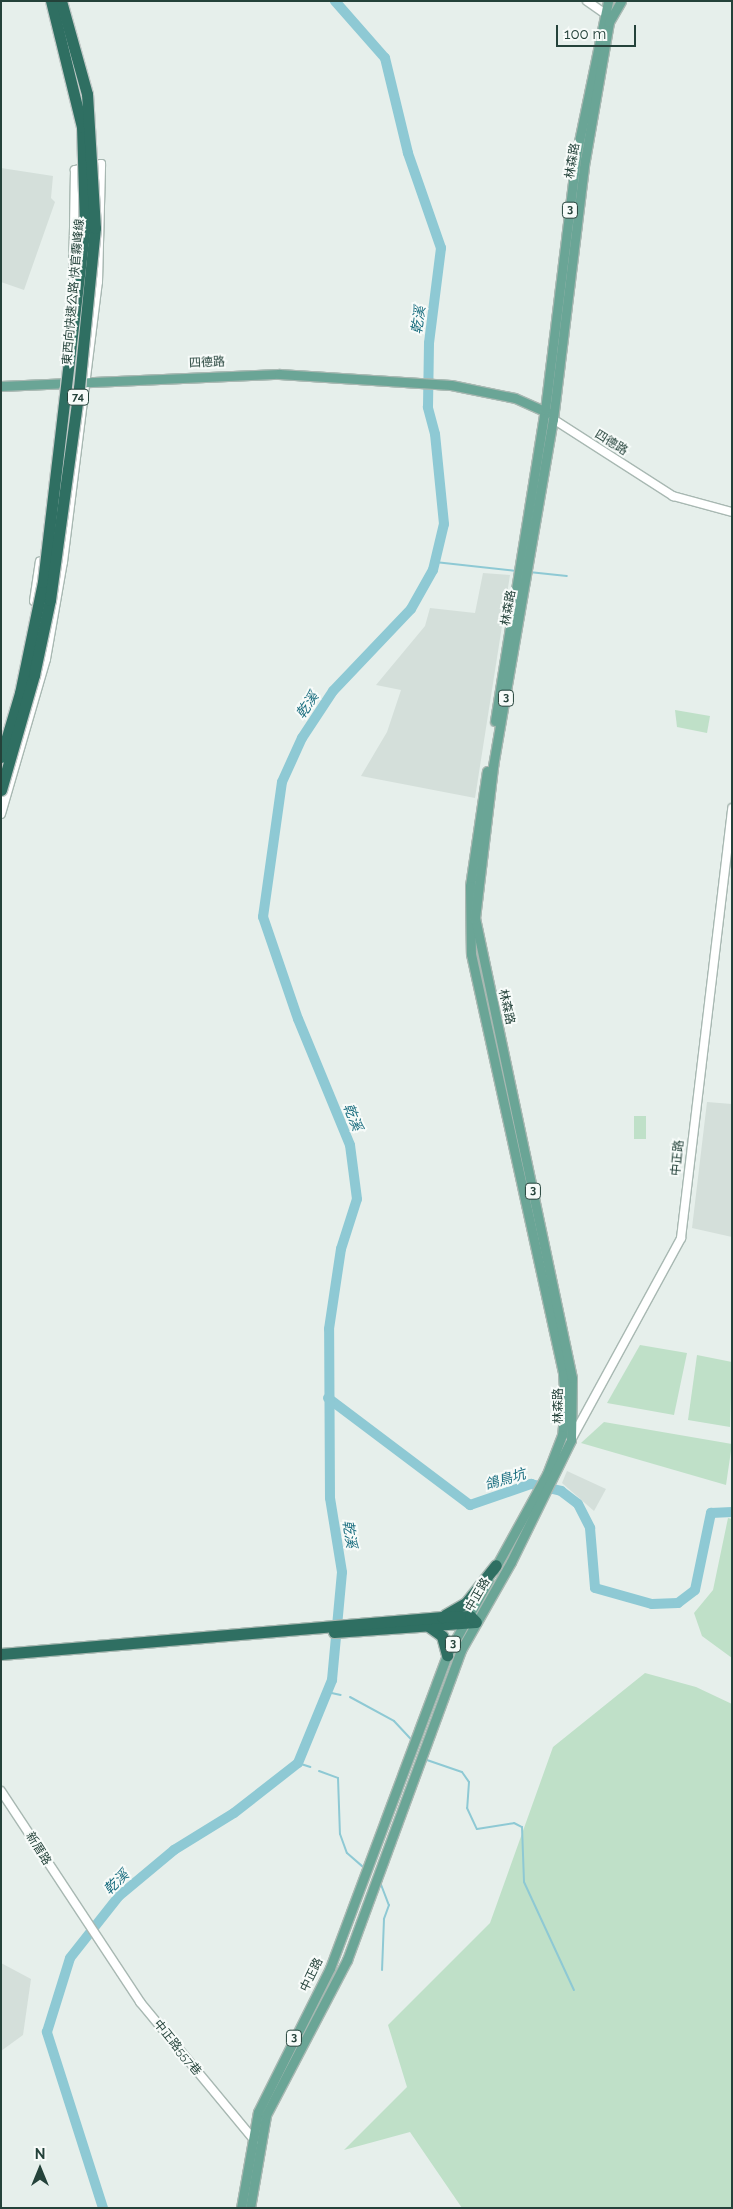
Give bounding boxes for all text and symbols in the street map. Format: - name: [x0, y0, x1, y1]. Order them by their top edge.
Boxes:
- scale bar: [558, 15, 638, 47]
- text: 100 m: [564, 25, 606, 43]
- street label: 林森路: [563, 142, 583, 180]
- road number: 3: [561, 202, 579, 218]
- street label: 東西向快速公路 快官霧峰線: [60, 218, 88, 366]
- water label: 乾溪: [408, 305, 428, 335]
- street label: 四德路: [189, 355, 225, 371]
- road number: 74: [67, 388, 89, 406]
- street label: 四德路: [592, 427, 630, 459]
- street label: 林森路: [499, 589, 519, 627]
- water label: 乾溪: [292, 689, 322, 721]
- road number: 3: [497, 690, 515, 706]
- street label: 林森路: [495, 988, 517, 1026]
- water label: 乾溪: [340, 1101, 366, 1133]
- street label: 中正路: [669, 1139, 687, 1177]
- road number: 3: [524, 1182, 542, 1200]
- street label: 林森路: [552, 1388, 566, 1424]
- water label: 鴿鳥坑: [482, 1465, 528, 1493]
- water label: 乾溪: [340, 1519, 360, 1549]
- street label: 中正路: [463, 1576, 493, 1614]
- road number: 3: [444, 1636, 462, 1652]
- street label: 新厝路: [22, 1830, 54, 1868]
- water label: 乾溪: [100, 1866, 132, 1898]
- street label: 中正路: [298, 1956, 326, 1994]
- street label: 中正路557巷: [150, 2017, 204, 2079]
- road number: 3: [285, 2030, 303, 2046]
- north arrow: [15, 2144, 65, 2194]
- text: N: [35, 2146, 45, 2162]

